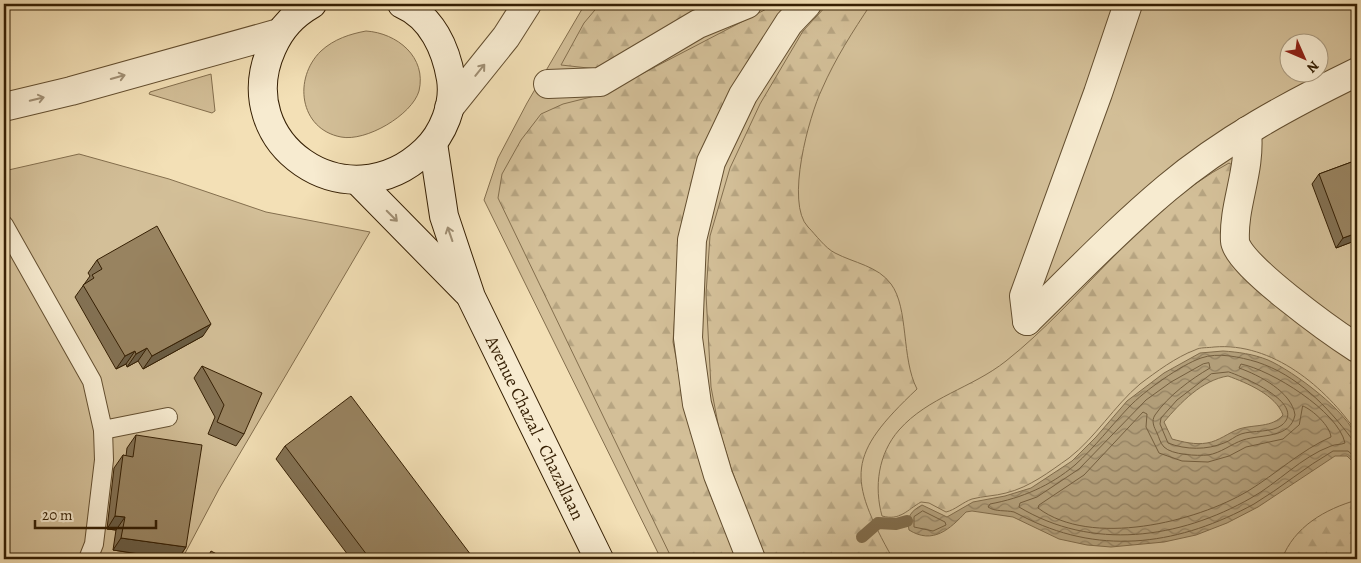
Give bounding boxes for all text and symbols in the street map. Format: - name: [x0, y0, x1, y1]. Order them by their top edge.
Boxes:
- north arrow: [1278, 32, 1328, 82]
- text: N: [1303, 57, 1323, 77]
- one-way arrow: [474, 64, 485, 77]
- one-way arrow: [109, 72, 125, 82]
- one-way arrow: [29, 94, 45, 103]
- one-way arrow: [386, 210, 398, 222]
- one-way arrow: [445, 227, 454, 242]
- street label: Avenue Chazal - Chazallaan: [479, 331, 590, 524]
- scale bar: [35, 498, 156, 530]
- text: 20 m: [42, 505, 73, 525]

